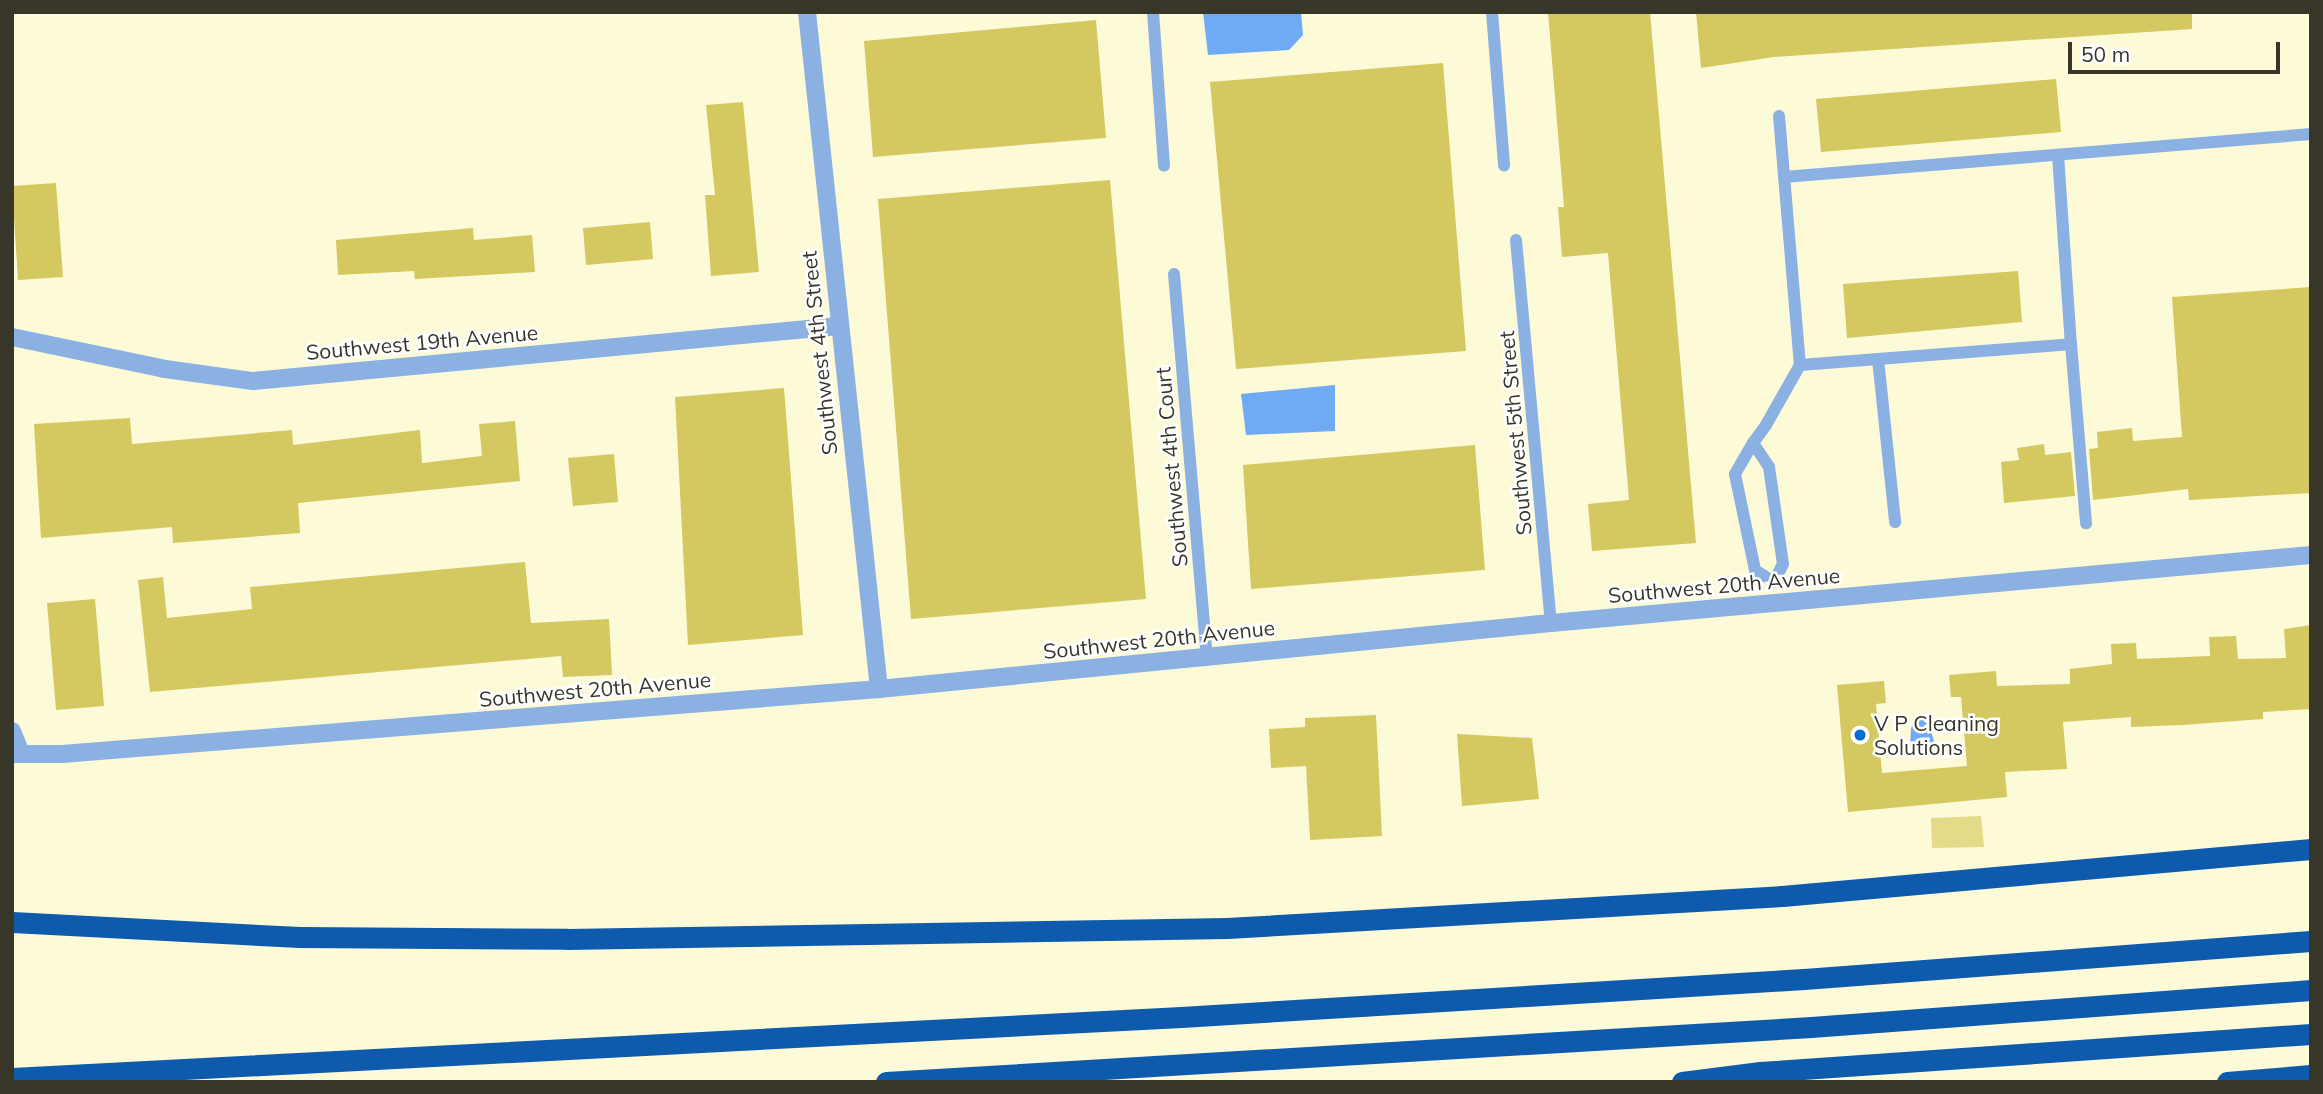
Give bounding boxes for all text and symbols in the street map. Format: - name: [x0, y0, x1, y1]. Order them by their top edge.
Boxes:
- scale bar: [2071, 28, 2283, 72]
- text: 50 m: [2081, 41, 2130, 67]
- street label: Southwest 4th Street: [796, 250, 842, 456]
- street label: Southwest 19th Avenue: [305, 319, 539, 365]
- street label: Southwest 5th Street: [1494, 330, 1536, 536]
- street label: Southwest 4th Court: [1150, 366, 1192, 568]
- street label: Southwest 20th Avenue: [1607, 562, 1841, 608]
- street label: Southwest 20th Avenue: [1042, 614, 1276, 664]
- street label: Southwest 20th Avenue: [478, 666, 712, 712]
- place label: V P Cleaning Solutions: [1874, 710, 1999, 760]
- marker: V P Cleaning Solutions: [1852, 727, 1868, 743]

